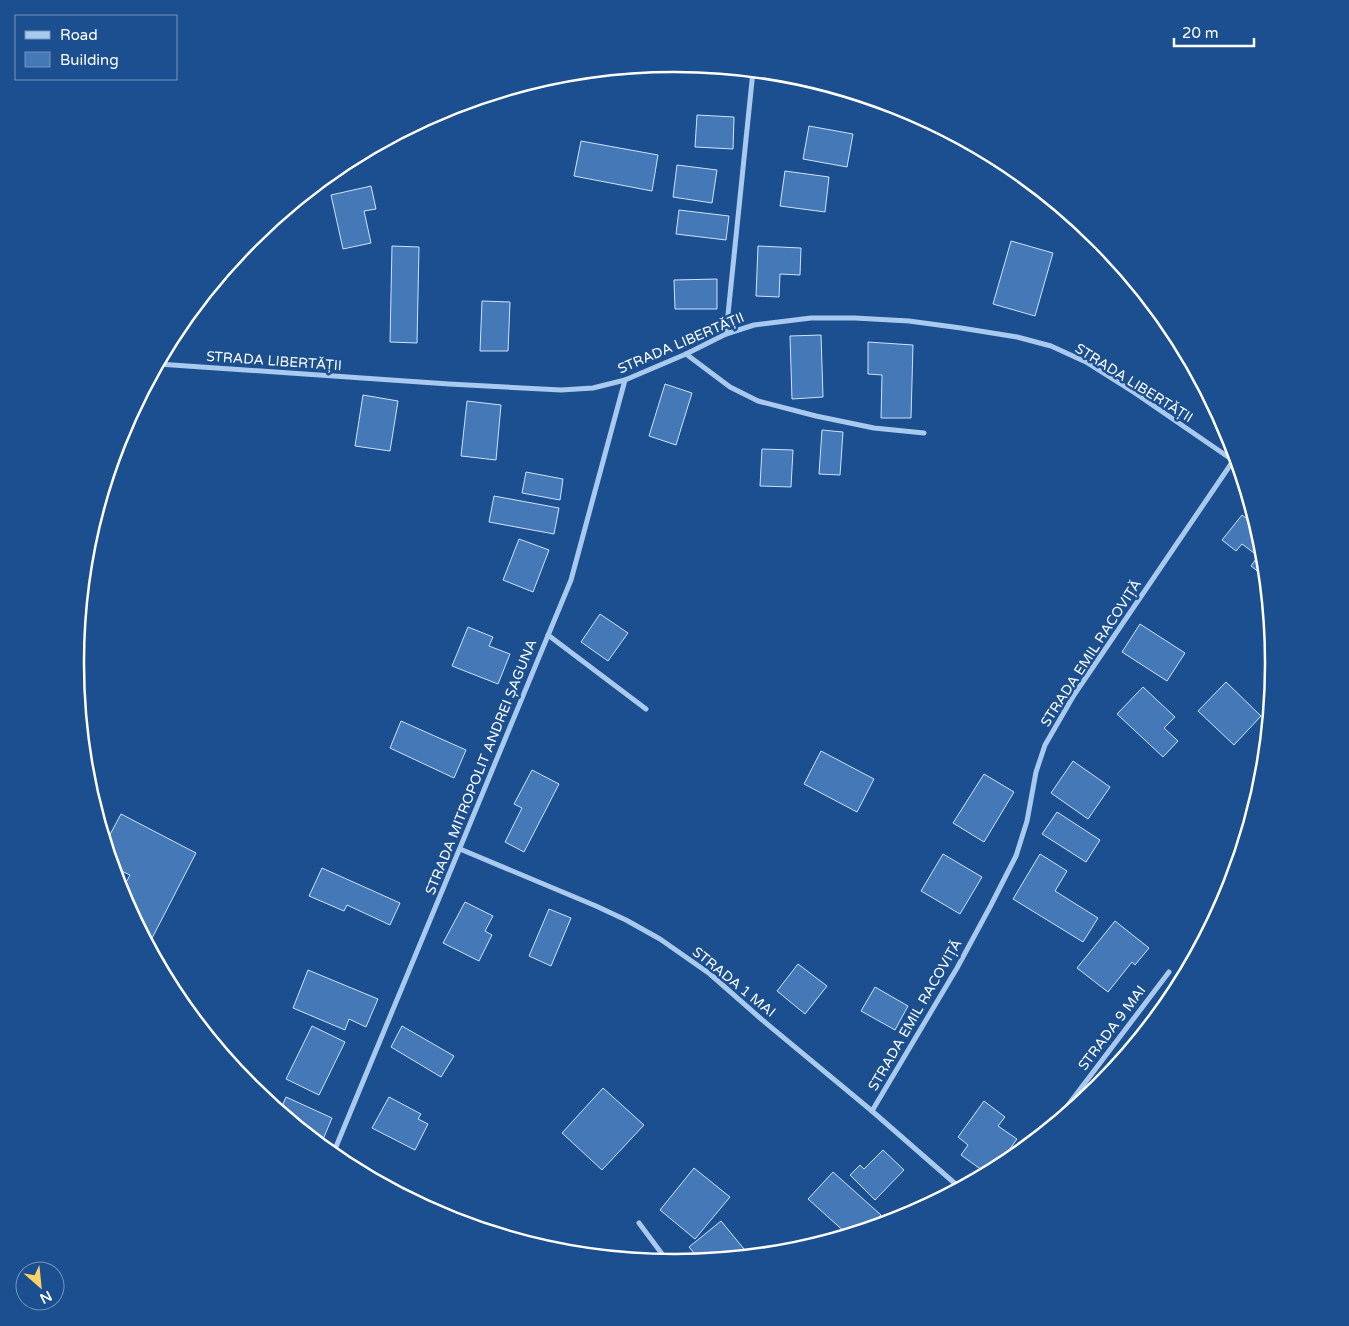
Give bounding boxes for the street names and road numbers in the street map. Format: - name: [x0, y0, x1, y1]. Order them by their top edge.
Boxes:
- street label: STRADA LIBERTĂȚII: [615, 309, 747, 377]
- street label: STRADA LIBERTĂȚII: [1072, 340, 1196, 426]
- street label: STRADA LIBERTĂȚII: [206, 348, 342, 374]
- street label: STRADA EMIL RACOVIȚĂ: [1037, 576, 1145, 730]
- street label: STRADA MITROPOLIT ANDREI ȘAGUNA: [422, 637, 540, 897]
- street label: STRADA EMIL RACOVIȚĂ: [865, 936, 965, 1094]
- street label: STRADA 1 MAI: [689, 943, 779, 1021]
- street label: STRADA 9 MAI: [1075, 982, 1149, 1074]

